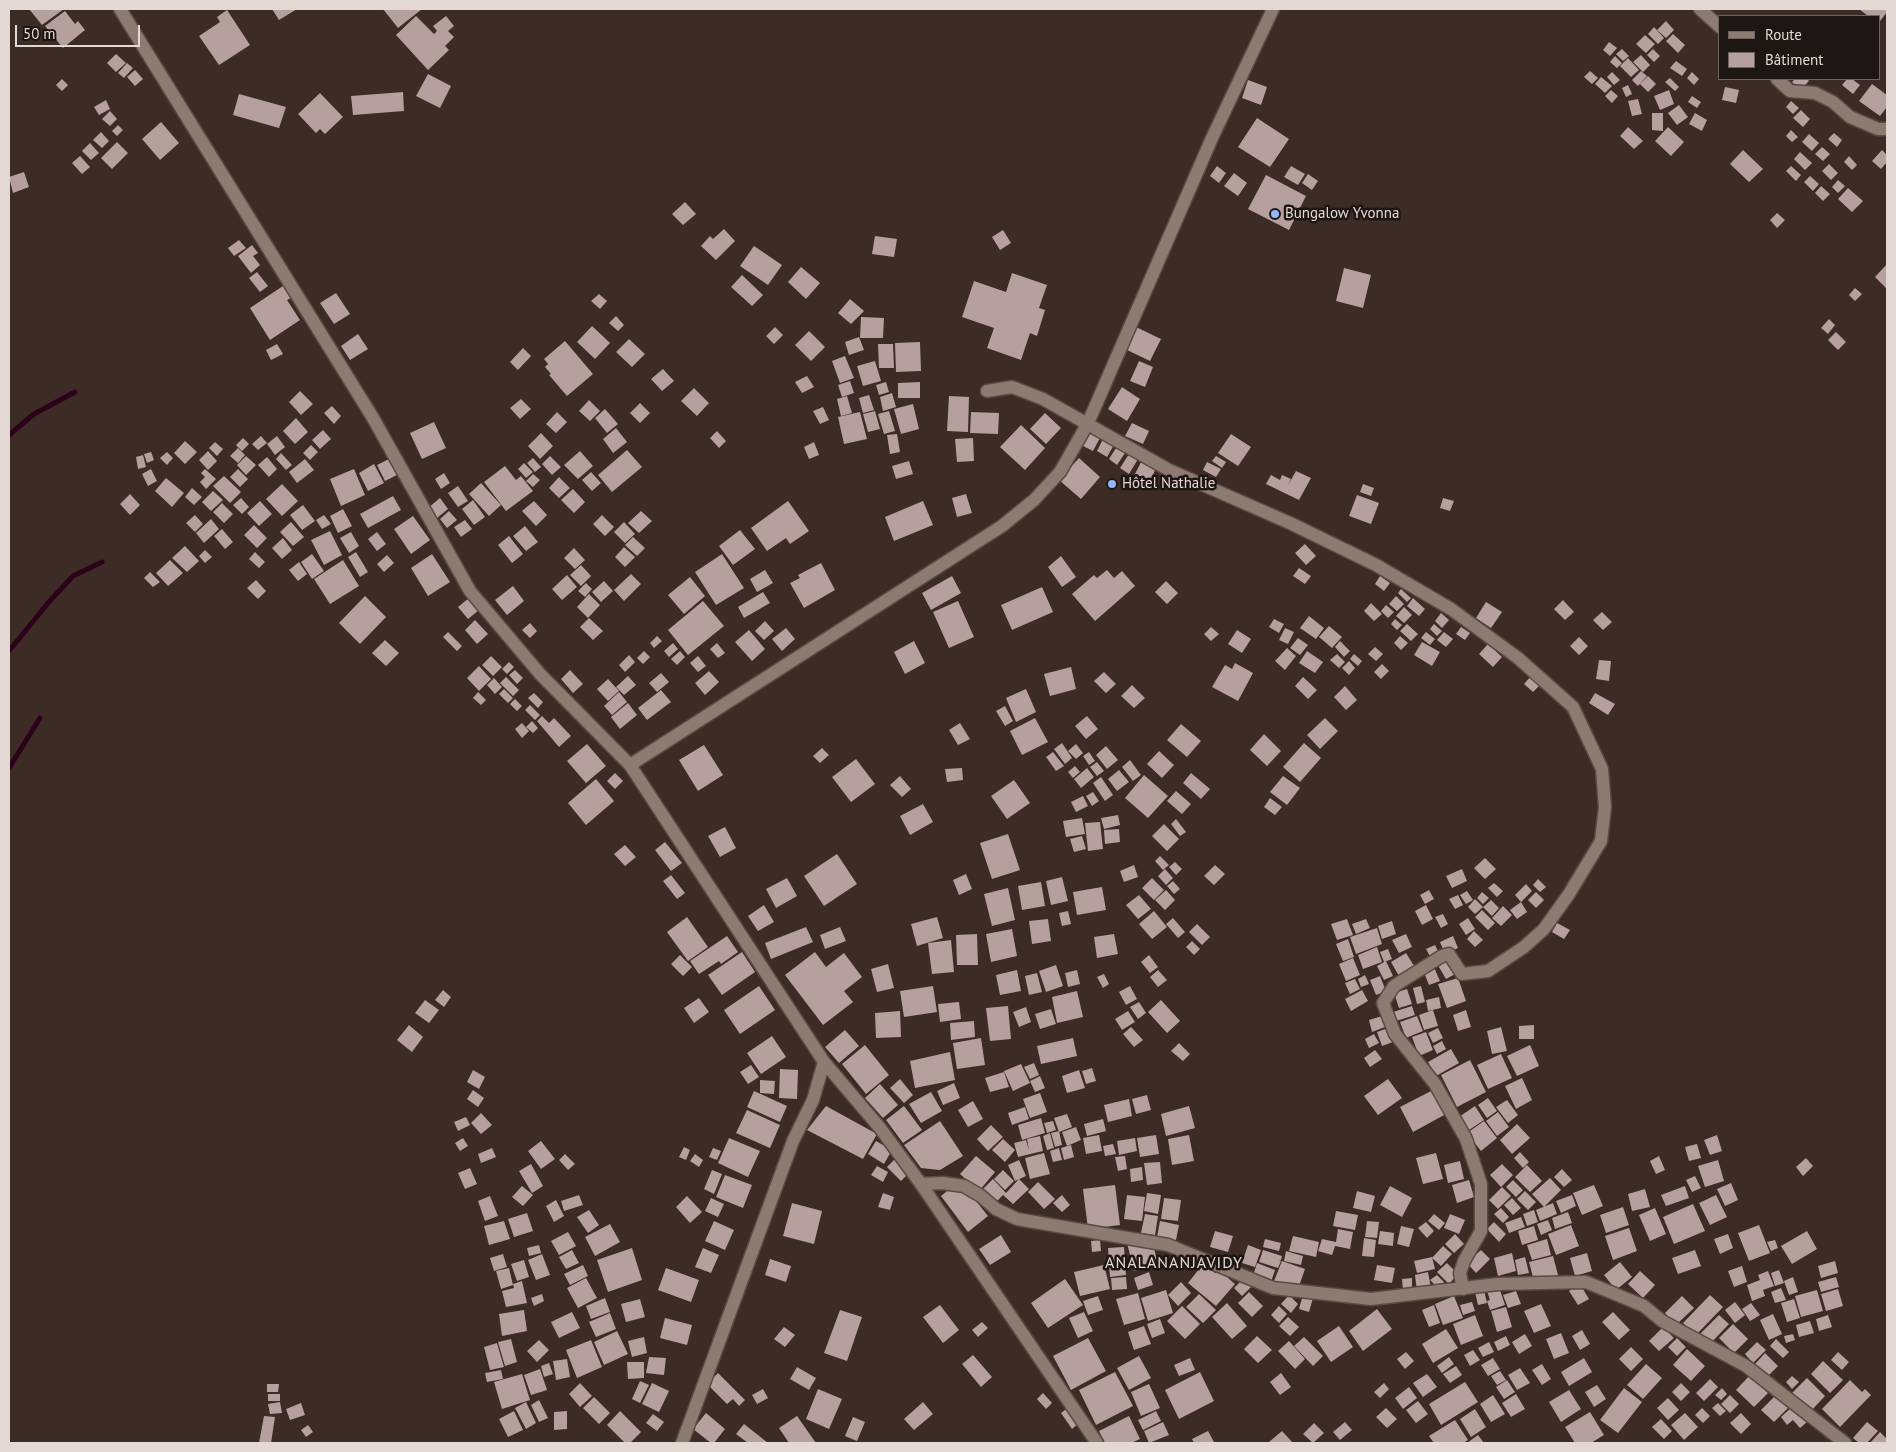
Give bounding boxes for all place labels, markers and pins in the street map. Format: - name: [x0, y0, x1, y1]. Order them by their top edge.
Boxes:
- place label: Bungalow Yvonna: [1285, 205, 1399, 223]
- marker: Bungalow Yvonna: [1269, 208, 1281, 220]
- place label: Hôtel Nathalie: [1122, 475, 1215, 493]
- marker: Hôtel Nathalie: [1106, 478, 1118, 490]

